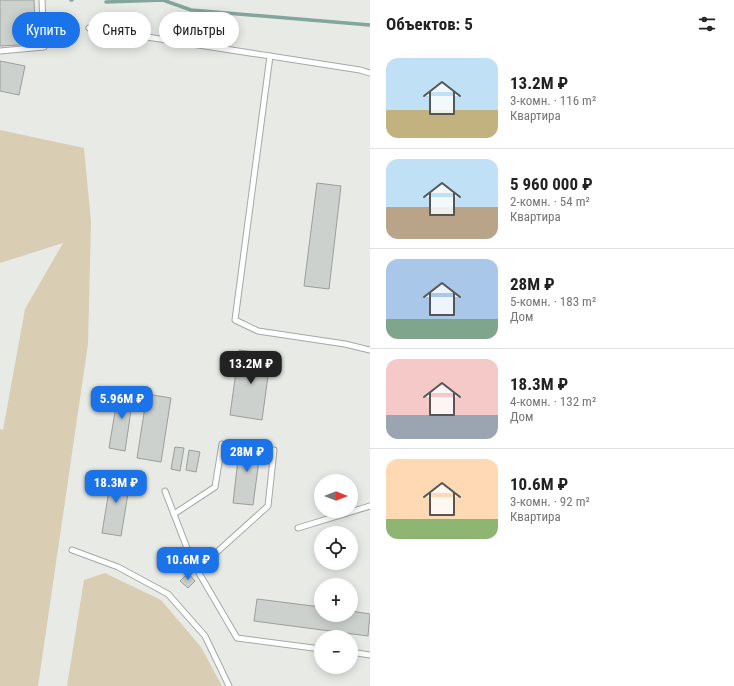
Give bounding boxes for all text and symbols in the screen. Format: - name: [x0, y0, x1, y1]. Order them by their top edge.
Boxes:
- chip: Купить: [12, 12, 80, 48]
- chip: Снять: [88, 12, 151, 48]
- chip: Фильтры: [159, 12, 239, 48]
- icon: filters: [696, 13, 718, 35]
- text: Объектов: 5: [386, 14, 473, 34]
- text: 13.2M ₽: [510, 73, 568, 93]
- icon: home: [418, 74, 466, 122]
- text: 3-комн. · 116 m²: [510, 93, 596, 108]
- text: Квартира: [510, 108, 561, 123]
- text: 5 960 000 ₽: [510, 174, 593, 194]
- icon: home: [418, 175, 466, 223]
- text: 2-комн. · 54 m²: [510, 194, 590, 209]
- text: Квартира: [510, 209, 561, 224]
- text: 28M ₽: [510, 274, 555, 294]
- icon: home: [418, 275, 466, 323]
- text: 5-комн. · 183 m²: [510, 294, 596, 309]
- text: Дом: [510, 309, 534, 324]
- pin: 13.2M ₽: [214, 351, 288, 385]
- text: 13.2M ₽: [229, 356, 273, 371]
- text: 18.3M ₽: [510, 374, 568, 394]
- icon: home: [418, 375, 466, 423]
- pin: 5.96M ₽: [85, 386, 159, 420]
- text: 5.96M ₽: [100, 391, 144, 406]
- text: 4-комн. · 132 m²: [510, 394, 596, 409]
- text: Дом: [510, 409, 534, 424]
- pin: 28M ₽: [219, 439, 275, 473]
- text: 28M ₽: [230, 444, 264, 459]
- pin: 18.3M ₽: [79, 470, 153, 504]
- north arrow: [314, 474, 358, 518]
- map controls: [314, 474, 358, 674]
- text: 10.6M ₽: [510, 474, 568, 494]
- text: 18.3M ₽: [94, 475, 138, 490]
- icon: home: [418, 475, 466, 523]
- text: 3-комн. · 92 m²: [510, 494, 590, 509]
- text: Квартира: [510, 509, 561, 524]
- button: locate: [314, 526, 358, 570]
- pin: 10.6M ₽: [151, 547, 225, 581]
- text: 10.6M ₽: [166, 552, 210, 567]
- button: +: [314, 578, 358, 622]
- button: −: [314, 630, 358, 674]

